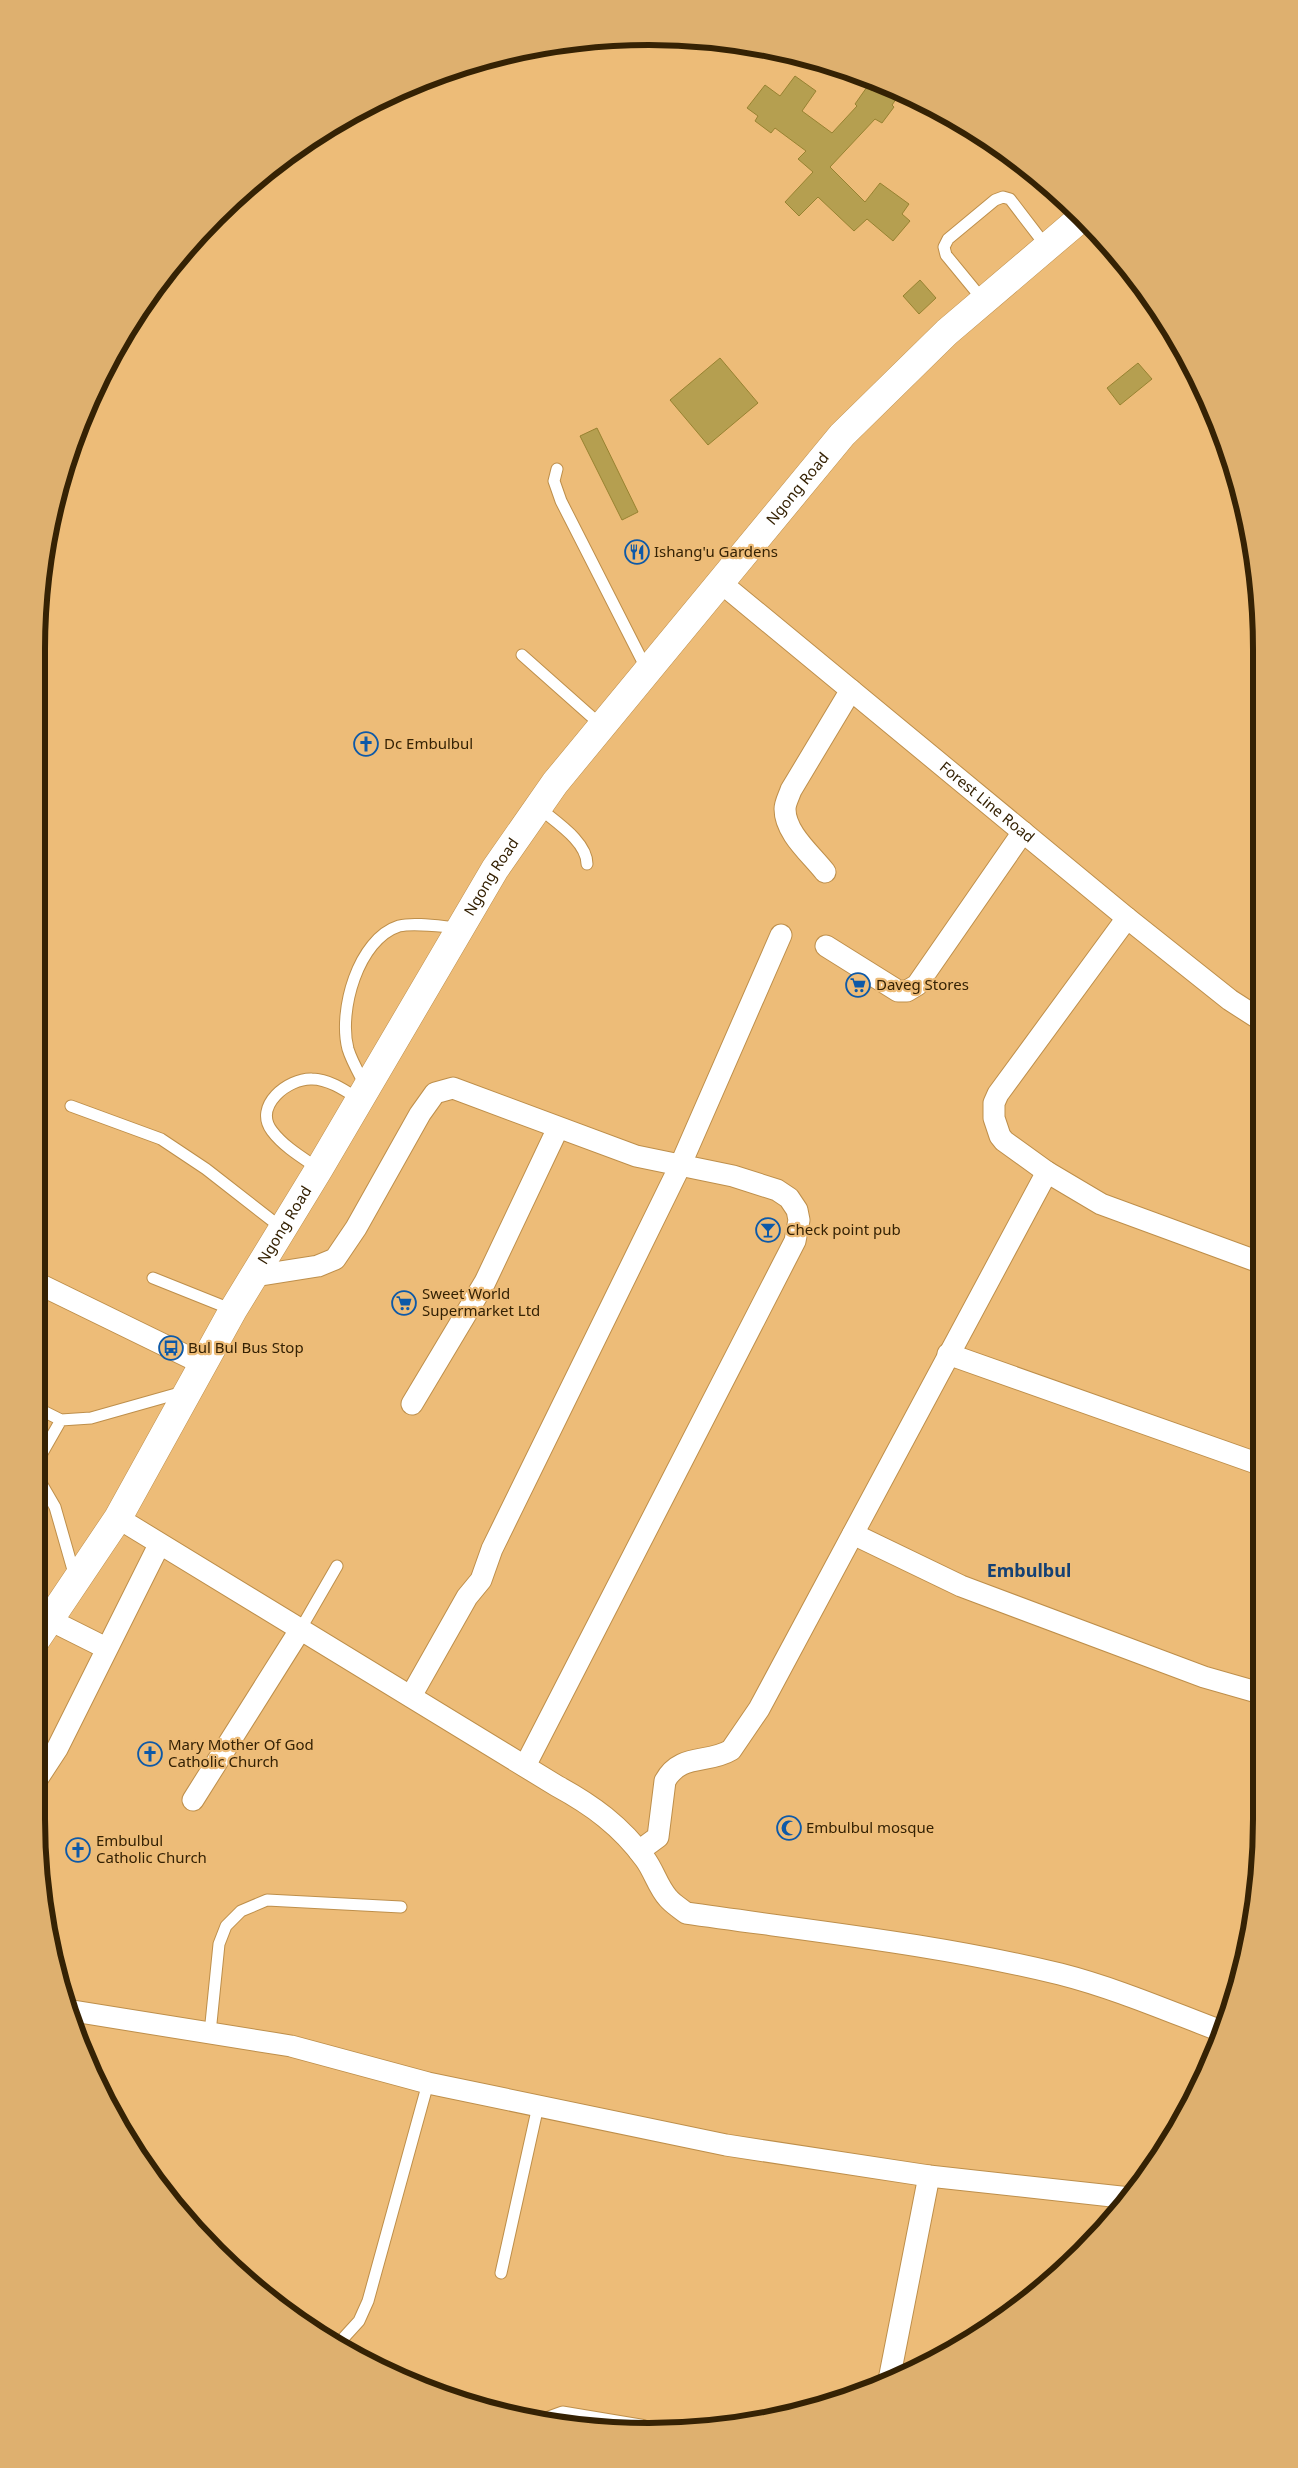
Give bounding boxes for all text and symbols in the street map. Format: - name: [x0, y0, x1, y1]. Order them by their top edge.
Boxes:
- street label: Ngong Road: [761, 448, 833, 528]
- restaurant icon: Ishang'u Gardens: [624, 539, 650, 565]
- place label: Ishang'u Gardens: [654, 541, 778, 561]
- church icon: Dc Embulbul: [353, 731, 379, 757]
- place label: Dc Embulbul: [384, 733, 473, 753]
- street label: Forest Line Road: [936, 756, 1039, 847]
- street label: Ngong Road: [459, 834, 523, 919]
- supermarket icon: Daveg Stores: [845, 972, 871, 998]
- place label: Daveg Stores: [876, 974, 969, 994]
- street label: Ngong Road: [252, 1182, 315, 1268]
- bar icon: Check point pub: [755, 1217, 781, 1243]
- place label: Check point pub: [786, 1219, 901, 1239]
- place label: Sweet World Supermarket Ltd: [422, 1283, 540, 1320]
- supermarket icon: Sweet World Supermarket Ltd: [391, 1290, 417, 1316]
- bus stop icon: Bul Bul Bus Stop: [158, 1335, 184, 1361]
- place label: Bul Bul Bus Stop: [188, 1337, 304, 1357]
- district label: Embulbul: [987, 1558, 1071, 1582]
- place label: Mary Mother Of God Catholic Church: [168, 1734, 314, 1771]
- church icon: Mary Mother Of God Catholic Church: [137, 1741, 163, 1767]
- mosque icon: Embulbul mosque: [776, 1815, 802, 1841]
- place label: Embulbul mosque: [806, 1817, 934, 1837]
- place label: Embulbul Catholic Church: [96, 1830, 207, 1867]
- church icon: Embulbul Catholic Church: [65, 1837, 91, 1863]

